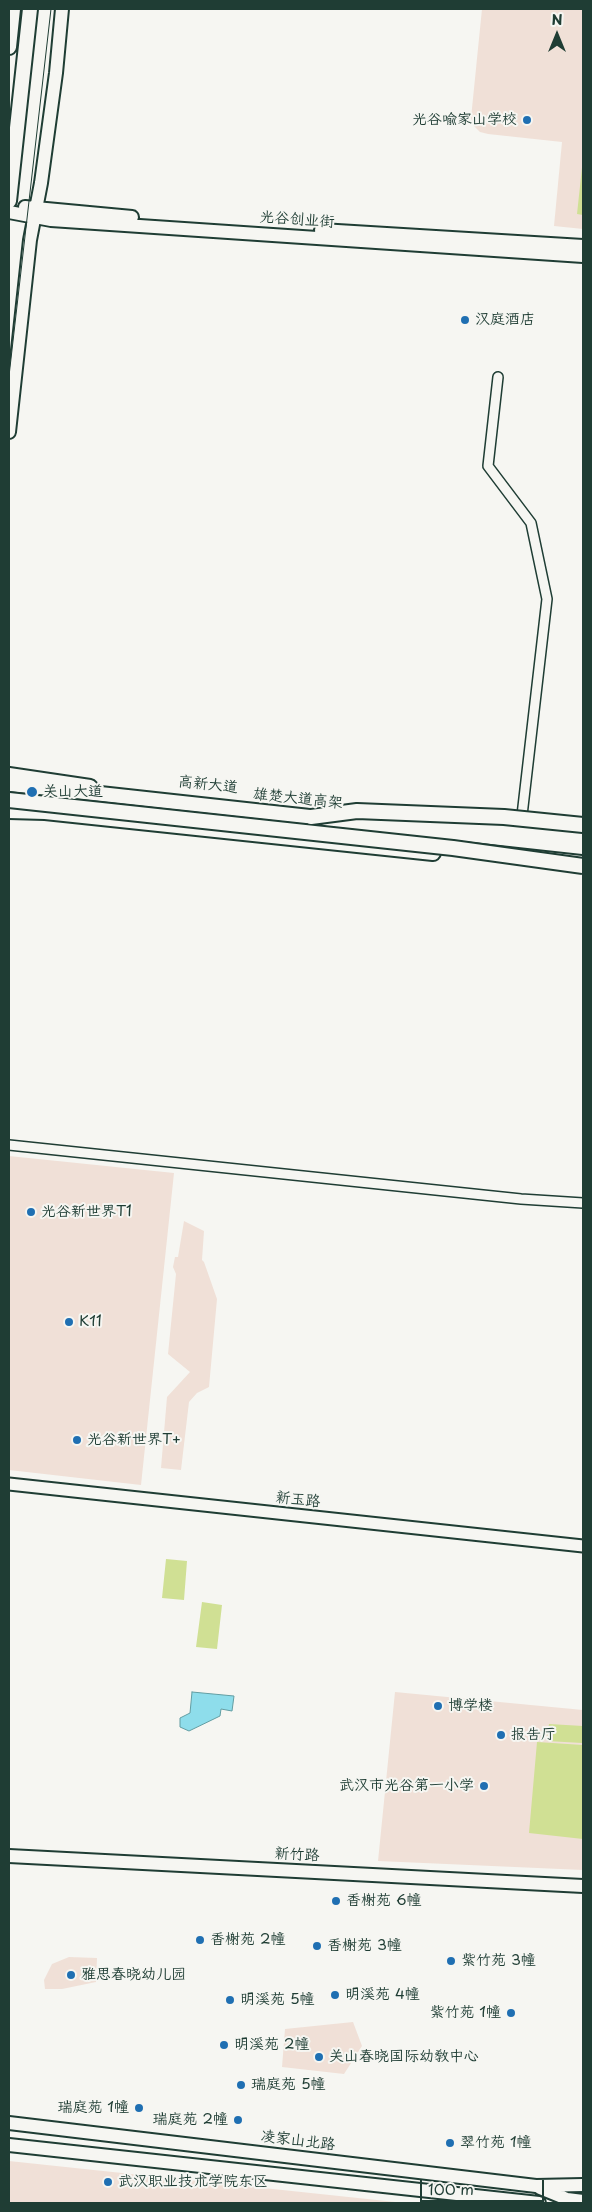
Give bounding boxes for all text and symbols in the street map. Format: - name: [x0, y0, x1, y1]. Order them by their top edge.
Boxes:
- text: N: [551, 9, 563, 30]
- north arrow: [532, 10, 582, 60]
- place label: 光谷喻家山学校: [412, 111, 517, 129]
- marker: 光谷喻家山学校: [521, 114, 533, 126]
- street label: 光谷创业街: [259, 208, 335, 232]
- place label: 汉庭酒店: [475, 311, 535, 329]
- marker: 汉庭酒店: [459, 314, 471, 326]
- street label: 高新大道: [177, 773, 239, 797]
- place label: 关山大道: [43, 783, 103, 801]
- marker: 关山大道: [25, 785, 39, 799]
- street label: 雄楚大道高架: [252, 785, 344, 813]
- place label: 光谷新世界T1: [41, 1203, 132, 1221]
- marker: 光谷新世界T1: [25, 1206, 37, 1218]
- place label: K11: [79, 1313, 102, 1331]
- marker: K11: [63, 1316, 75, 1328]
- place label: 光谷新世界T+: [87, 1431, 181, 1449]
- marker: 光谷新世界T+: [71, 1434, 83, 1446]
- street label: 新玉路: [275, 1489, 321, 1511]
- place label: 博学楼: [448, 1697, 493, 1715]
- marker: 博学楼: [432, 1700, 444, 1712]
- place label: 报告厅: [511, 1726, 556, 1744]
- marker: 报告厅: [495, 1729, 507, 1741]
- place label: 武汉市光谷第一小学: [339, 1777, 474, 1795]
- marker: 武汉市光谷第一小学: [478, 1780, 490, 1792]
- street label: 新竹路: [274, 1845, 320, 1865]
- place label: 香榭苑 6幢: [346, 1892, 421, 1910]
- marker: 香榭苑 6幢: [330, 1895, 342, 1907]
- place label: 香榭苑 2幢: [210, 1931, 285, 1949]
- marker: 香榭苑 2幢: [194, 1934, 206, 1946]
- place label: 香榭苑 3幢: [327, 1937, 402, 1955]
- marker: 香榭苑 3幢: [311, 1940, 323, 1952]
- place label: 紫竹苑 3幢: [461, 1952, 536, 1970]
- marker: 紫竹苑 3幢: [445, 1955, 457, 1967]
- place label: 雅思春晓幼儿园: [81, 1966, 186, 1984]
- marker: 雅思春晓幼儿园: [65, 1969, 77, 1981]
- place label: 明溪苑 4幢: [345, 1986, 420, 2004]
- marker: 明溪苑 4幢: [329, 1989, 341, 2001]
- place label: 明溪苑 5幢: [240, 1991, 315, 2009]
- marker: 明溪苑 5幢: [224, 1994, 236, 2006]
- place label: 紫竹苑 1幢: [429, 2004, 501, 2022]
- marker: 紫竹苑 1幢: [505, 2007, 517, 2019]
- place label: 明溪苑 2幢: [234, 2036, 309, 2054]
- marker: 明溪苑 2幢: [218, 2039, 230, 2051]
- place label: 关山春晓国际幼教中心: [329, 2048, 479, 2066]
- marker: 关山春晓国际幼教中心: [313, 2051, 325, 2063]
- place label: 瑞庭苑 5幢: [251, 2076, 326, 2094]
- marker: 瑞庭苑 5幢: [235, 2079, 247, 2091]
- place label: 瑞庭苑 1幢: [57, 2099, 129, 2117]
- marker: 瑞庭苑 1幢: [133, 2102, 145, 2114]
- place label: 瑞庭苑 2幢: [153, 2111, 228, 2129]
- marker: 瑞庭苑 2幢: [232, 2114, 244, 2126]
- street label: 凌家山北路: [260, 2127, 336, 2155]
- place label: 翠竹苑 1幢: [460, 2134, 532, 2152]
- marker: 翠竹苑 1幢: [444, 2137, 456, 2149]
- scale bar: [422, 2170, 546, 2202]
- place label: 武汉职业技术学院东区: [118, 2173, 268, 2191]
- marker: 武汉职业技术学院东区: [102, 2176, 114, 2188]
- text: 100 m: [428, 2177, 474, 2200]

